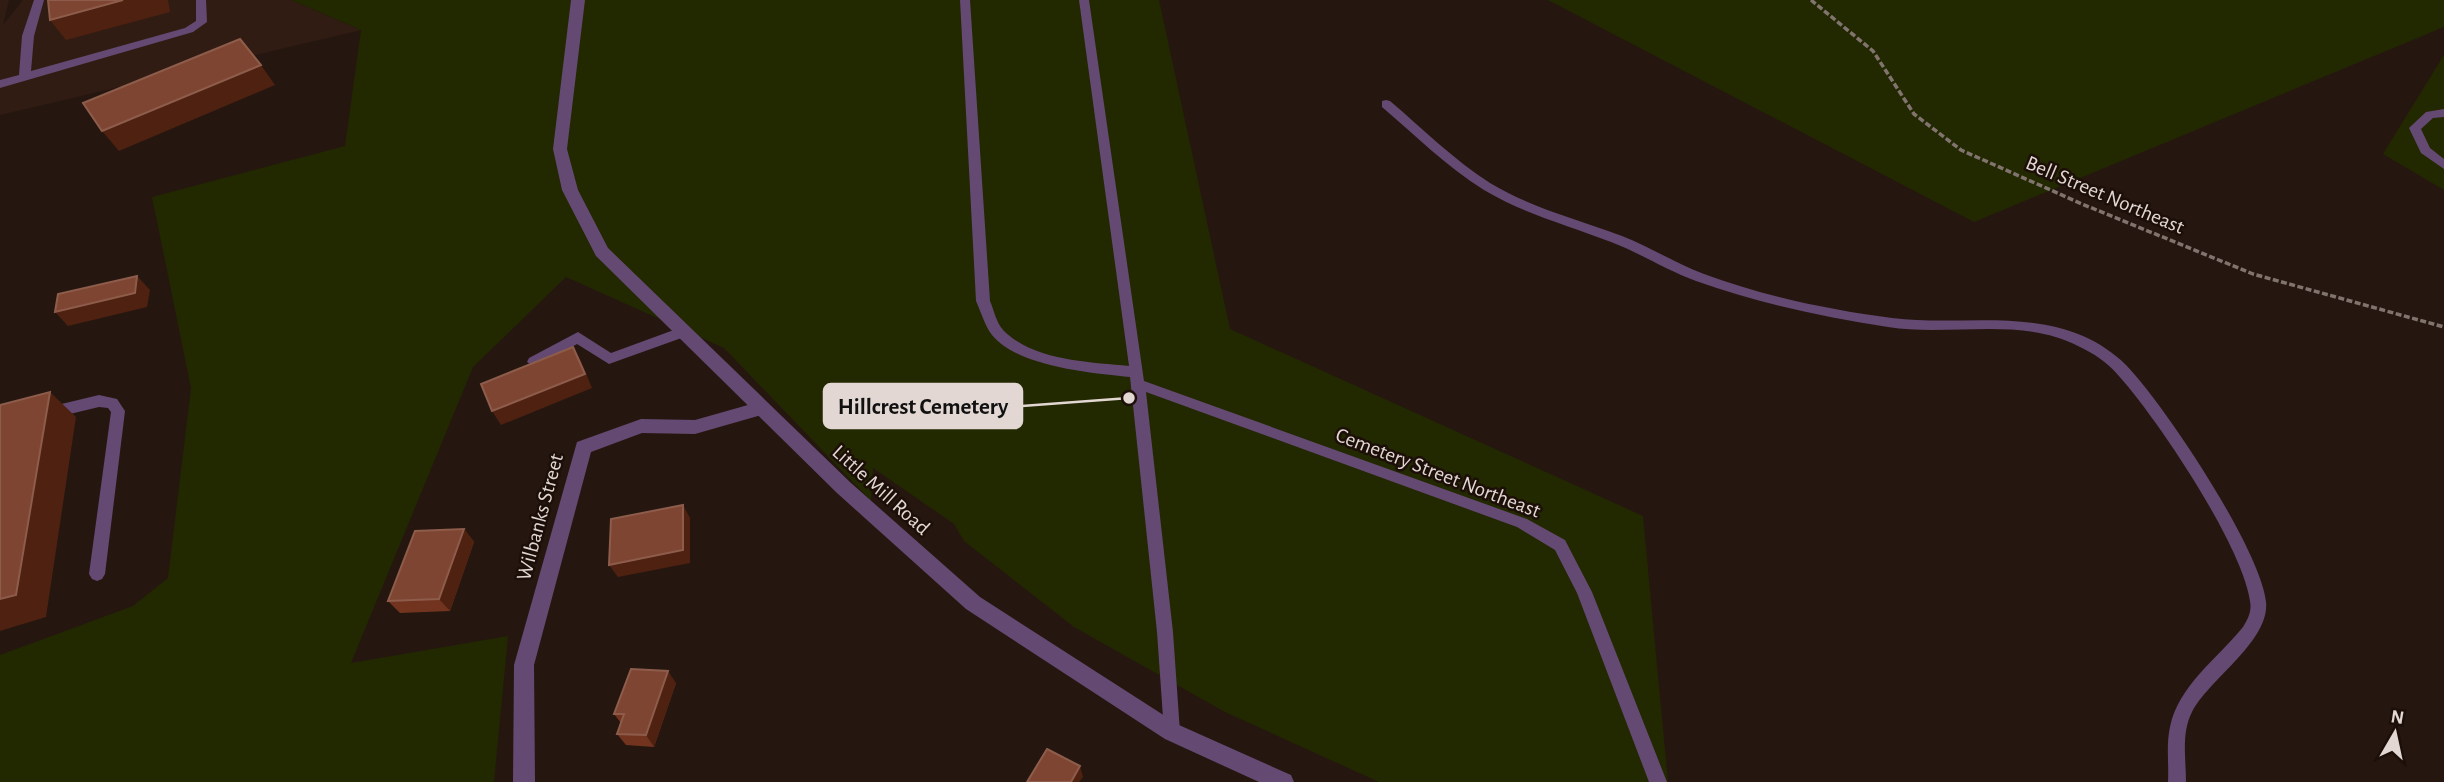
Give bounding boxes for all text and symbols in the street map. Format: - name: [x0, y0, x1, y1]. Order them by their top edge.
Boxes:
- street label: Bell Street Northeast: [2023, 152, 2188, 238]
- callout: Hillcrest Cemetery: [824, 384, 1022, 428]
- text: Hillcrest Cemetery: [838, 396, 1009, 419]
- street label: Cemetery Street Northeast: [1333, 424, 1544, 522]
- street label: Little Mill Road: [828, 441, 934, 539]
- street label: Wilbanks Street: [513, 451, 567, 583]
- north arrow: [2360, 698, 2430, 768]
- text: N: [2389, 707, 2405, 728]

